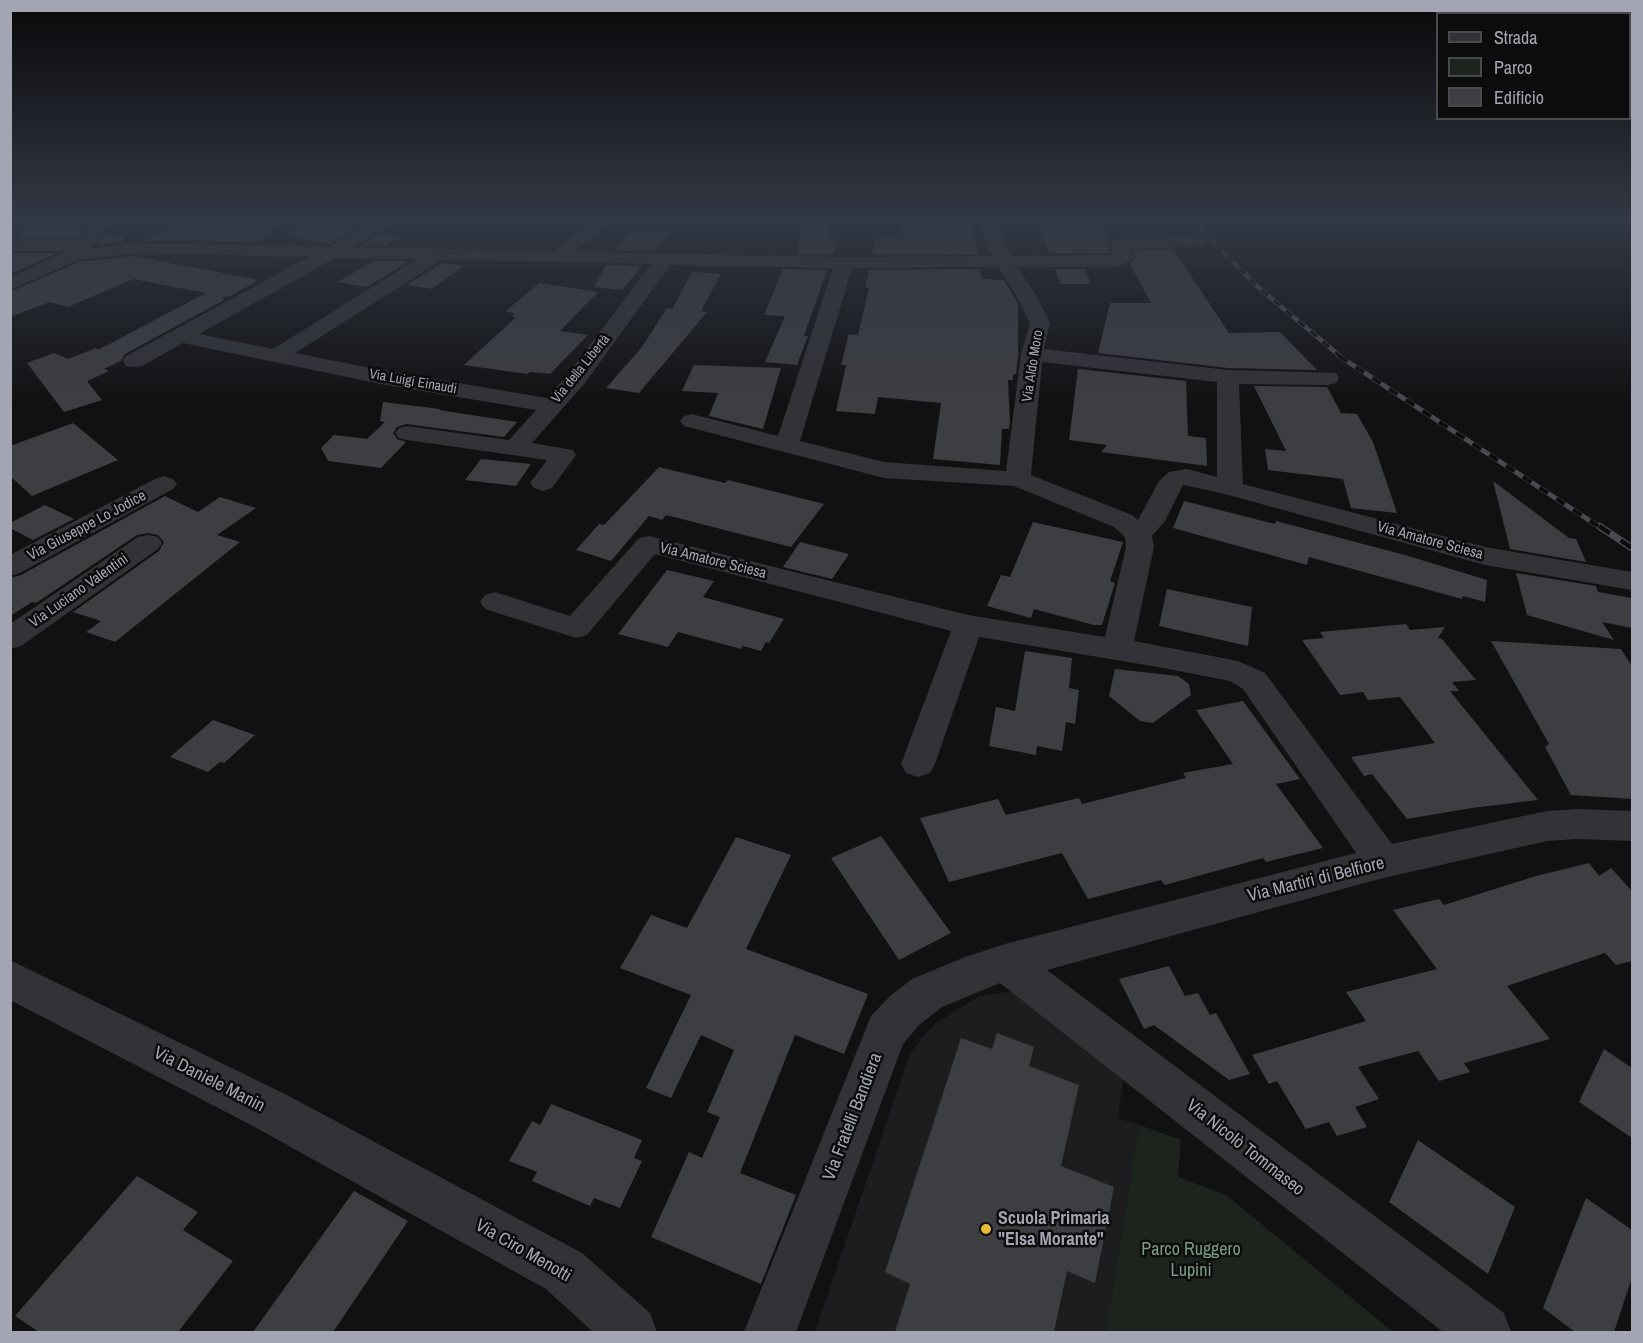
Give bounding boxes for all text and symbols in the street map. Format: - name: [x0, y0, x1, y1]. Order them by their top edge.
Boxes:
- legend: [1436, 12, 1631, 120]
- text: Strada: [1494, 25, 1538, 50]
- text: Parco: [1494, 55, 1533, 80]
- text: Edificio: [1494, 85, 1544, 110]
- street label: Via Aldo Moro: [1019, 329, 1047, 403]
- street label: Via della Libertà: [548, 331, 614, 407]
- street label: Via Luigi Einaudi: [368, 366, 458, 398]
- street label: Via Giuseppe Lo Jodice: [25, 487, 149, 565]
- street label: Via Amatore Sciesa: [1375, 518, 1485, 564]
- street label: Via Amatore Sciesa: [658, 539, 768, 583]
- street label: Via Luciano Valentini: [26, 550, 132, 632]
- street label: Via Martiri di Belfiore: [1245, 853, 1387, 907]
- street label: Via Daniele Manin: [150, 1043, 268, 1117]
- street label: Via Fratelli Bandiera: [819, 1050, 887, 1184]
- street label: Via Nicolò Tommaseo: [1182, 1095, 1308, 1201]
- place label: Scuola Primaria "Elsa Morante": [998, 1208, 1110, 1250]
- street label: Via Ciro Menotti: [471, 1215, 575, 1287]
- marker: Scuola Primaria "Elsa Morante": [979, 1222, 993, 1236]
- park label: Parco Ruggero Lupini: [1141, 1239, 1241, 1282]

